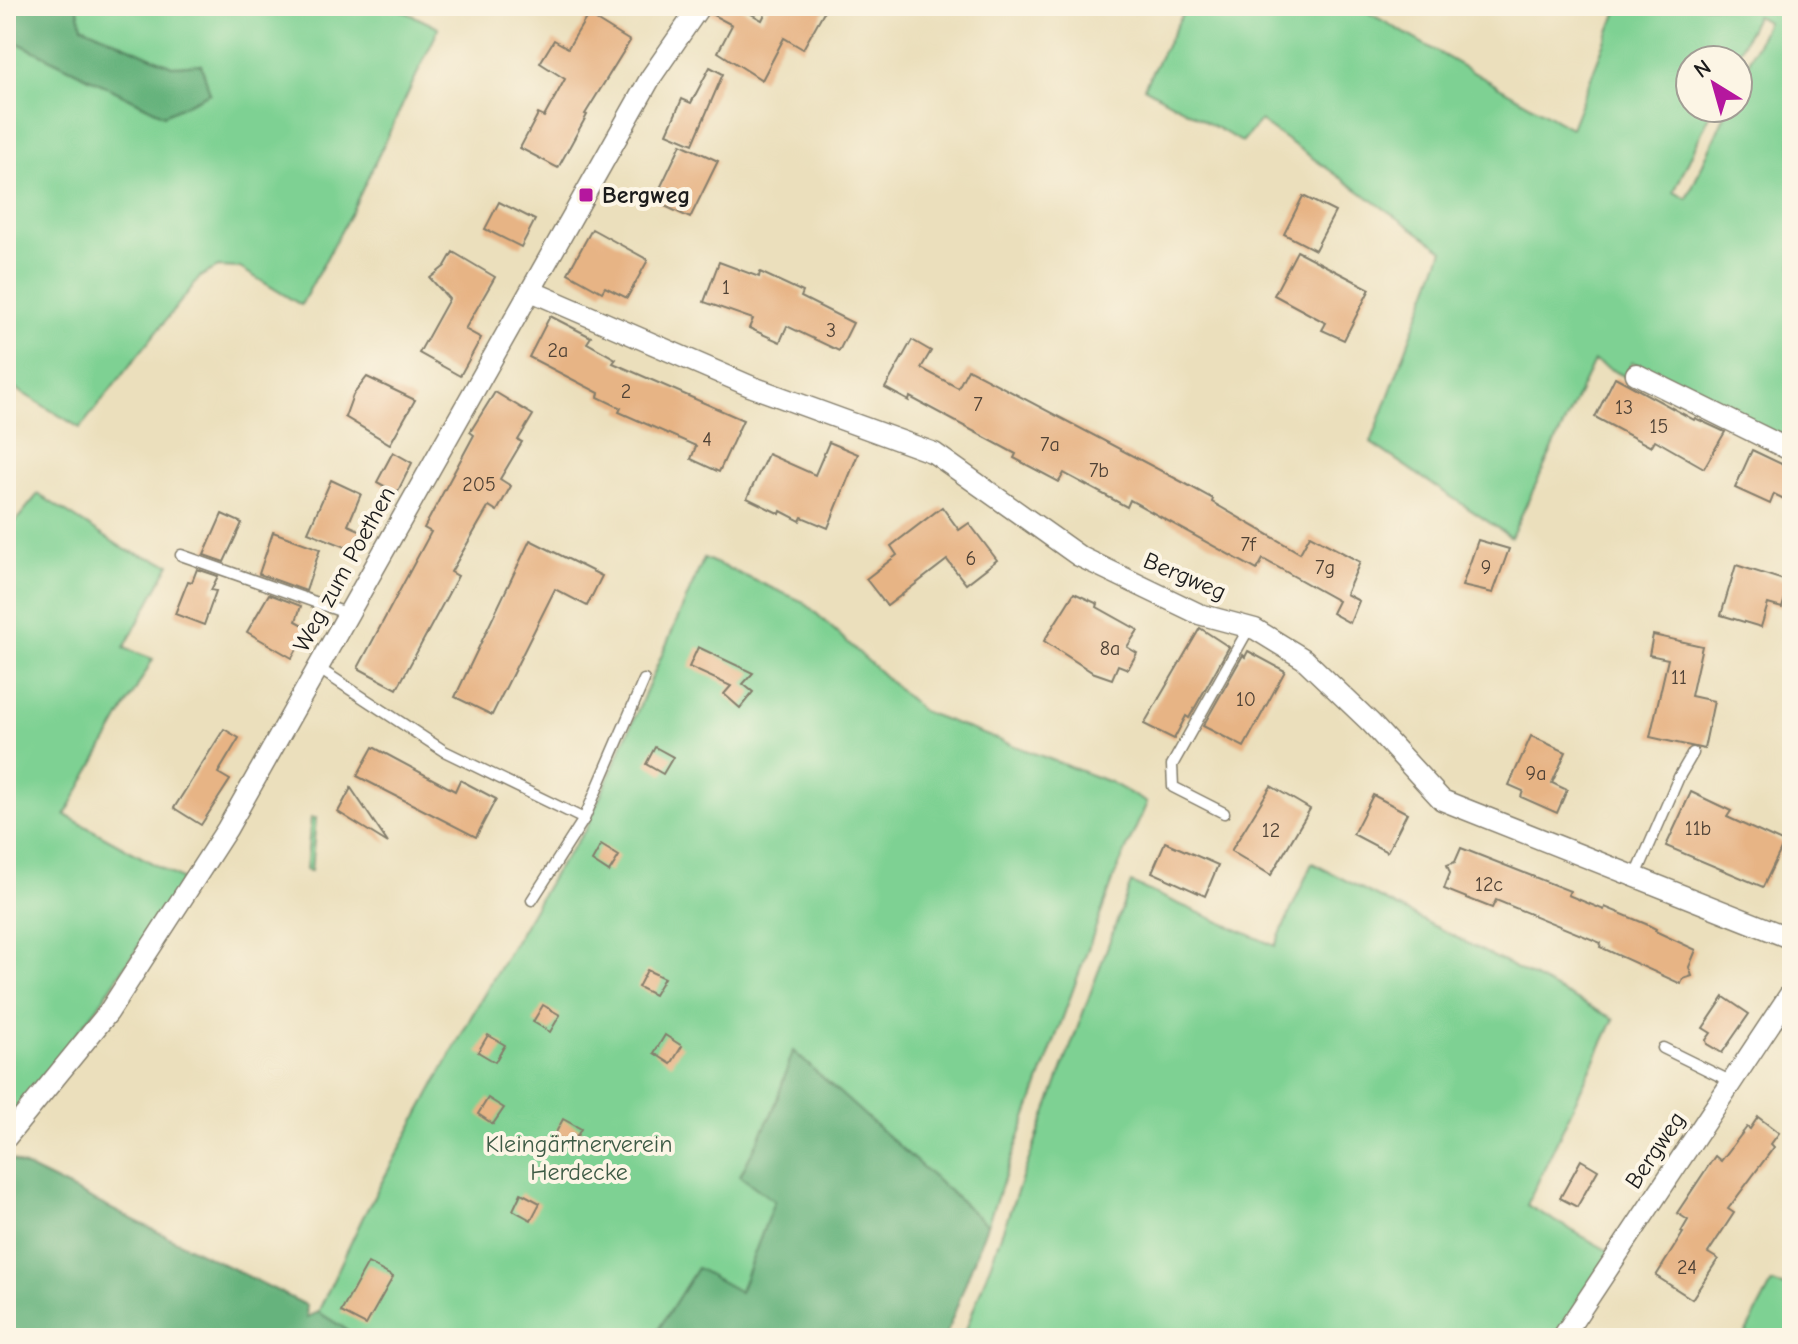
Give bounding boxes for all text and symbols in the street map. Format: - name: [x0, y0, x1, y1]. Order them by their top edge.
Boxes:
- north arrow: [1674, 44, 1754, 124]
- text: N: [1689, 54, 1716, 84]
- place label: Bergweg: [602, 181, 690, 209]
- marker: Bergweg: [577, 186, 595, 204]
- house number: 1: [722, 276, 730, 299]
- house number: 3: [826, 319, 836, 342]
- house number: 2a: [548, 339, 568, 362]
- house number: 2: [621, 380, 631, 403]
- house number: 7: [973, 393, 983, 416]
- house number: 13: [1615, 396, 1633, 419]
- house number: 15: [1650, 415, 1668, 438]
- house number: 4: [702, 428, 712, 451]
- house number: 7a: [1040, 433, 1060, 456]
- house number: 7b: [1089, 459, 1109, 482]
- house number: 205: [462, 473, 496, 496]
- street label: Weg zum Poethen: [287, 481, 401, 657]
- house number: 7f: [1240, 533, 1257, 556]
- street label: Bergweg: [1139, 546, 1231, 606]
- house number: 6: [966, 547, 976, 570]
- house number: 7g: [1315, 556, 1335, 579]
- house number: 9: [1481, 556, 1491, 579]
- house number: 8a: [1100, 637, 1120, 660]
- house number: 11: [1671, 666, 1687, 689]
- house number: 10: [1236, 688, 1256, 711]
- house number: 9a: [1526, 762, 1546, 785]
- house number: 11b: [1685, 817, 1711, 840]
- house number: 12: [1262, 819, 1280, 842]
- house number: 12c: [1475, 873, 1503, 896]
- street label: Bergweg: [1619, 1106, 1691, 1194]
- park label: Kleingärtnerverein Herdecke: [485, 1130, 673, 1186]
- house number: 24: [1677, 1256, 1697, 1279]

